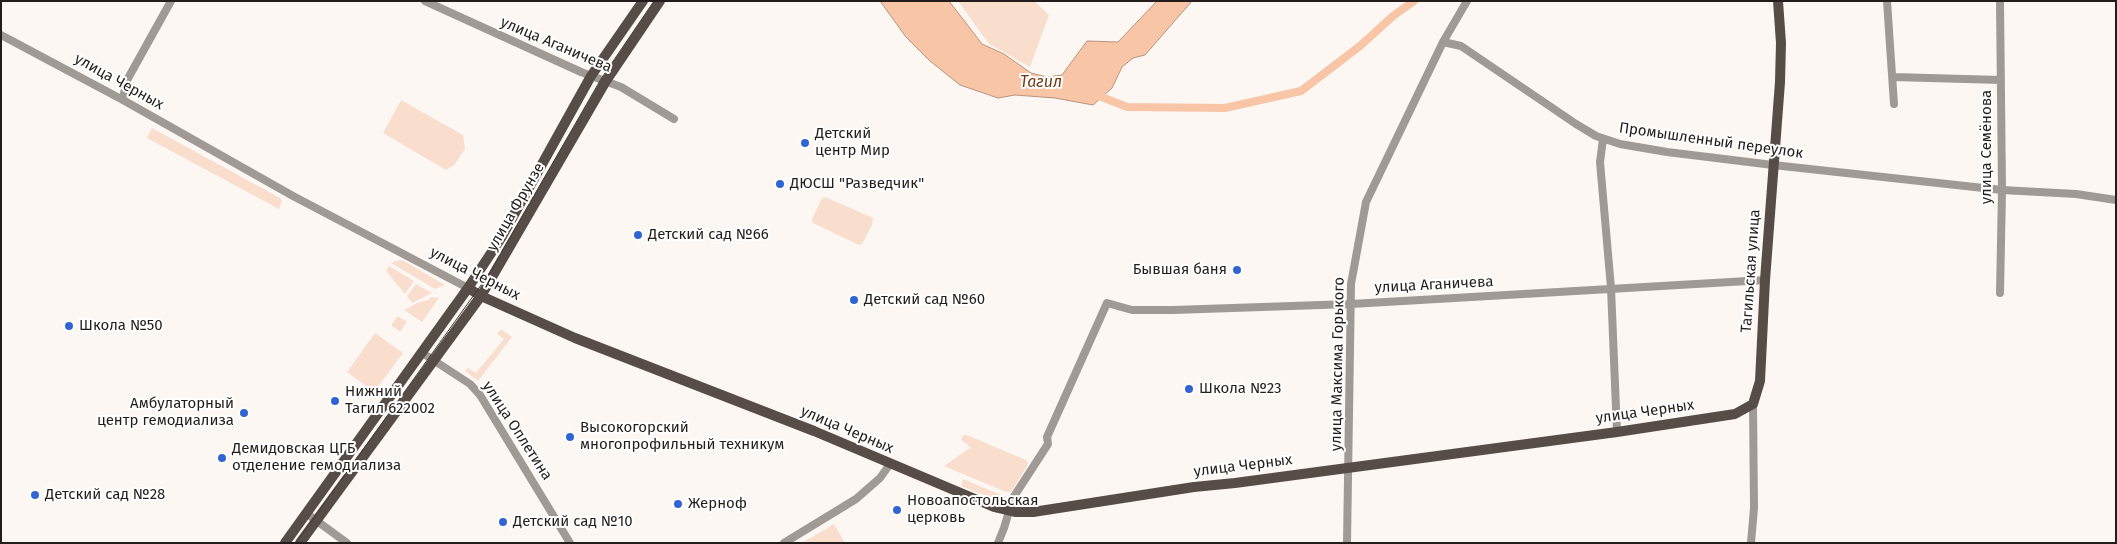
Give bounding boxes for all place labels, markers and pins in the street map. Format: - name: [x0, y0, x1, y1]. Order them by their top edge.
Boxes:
- place label: Детский центр Мир: [815, 125, 890, 160]
- marker: Детский центр Мир: [799, 137, 811, 149]
- place label: ДЮСШ "Разведчик": [790, 175, 924, 193]
- marker: ДЮСШ "Разведчик": [774, 178, 786, 190]
- place label: Детский сад №66: [648, 226, 769, 244]
- marker: Детский сад №66: [632, 229, 644, 241]
- place label: Бывшая баня: [1133, 261, 1227, 279]
- marker: Бывшая баня: [1231, 264, 1243, 276]
- place label: Детский сад №60: [864, 291, 985, 309]
- marker: Детский сад №60: [848, 294, 860, 306]
- place label: Школа №50: [79, 317, 163, 335]
- marker: Школа №50: [63, 320, 75, 332]
- place label: Школа №23: [1199, 380, 1282, 398]
- place label: Нижний Тагил 622002: [345, 383, 435, 418]
- marker: Школа №23: [1183, 383, 1195, 395]
- place label: Амбулаторный центр гемодиализа: [97, 395, 234, 430]
- marker: Нижний Тагил 622002: [329, 395, 341, 407]
- marker: Амбулаторный центр гемодиализа: [238, 407, 250, 419]
- place label: Высокогорский многопрофильный техникум: [580, 419, 784, 454]
- marker: Высокогорский многопрофильный техникум: [564, 431, 576, 443]
- place label: Демидовская ЦГБ отделение гемодиализа: [232, 440, 401, 475]
- marker: Демидовская ЦГБ отделение гемодиализа: [216, 452, 228, 464]
- place label: Детский сад №28: [45, 486, 165, 504]
- marker: Детский сад №28: [29, 489, 41, 501]
- place label: Новоапостольская церковь: [907, 492, 1038, 527]
- place label: Жерноф: [688, 495, 747, 513]
- marker: Жерноф: [672, 498, 684, 510]
- marker: Новоапостольская церковь: [891, 504, 903, 516]
- place label: Детский сад №10: [513, 513, 633, 531]
- marker: Детский сад №10: [497, 516, 509, 528]

